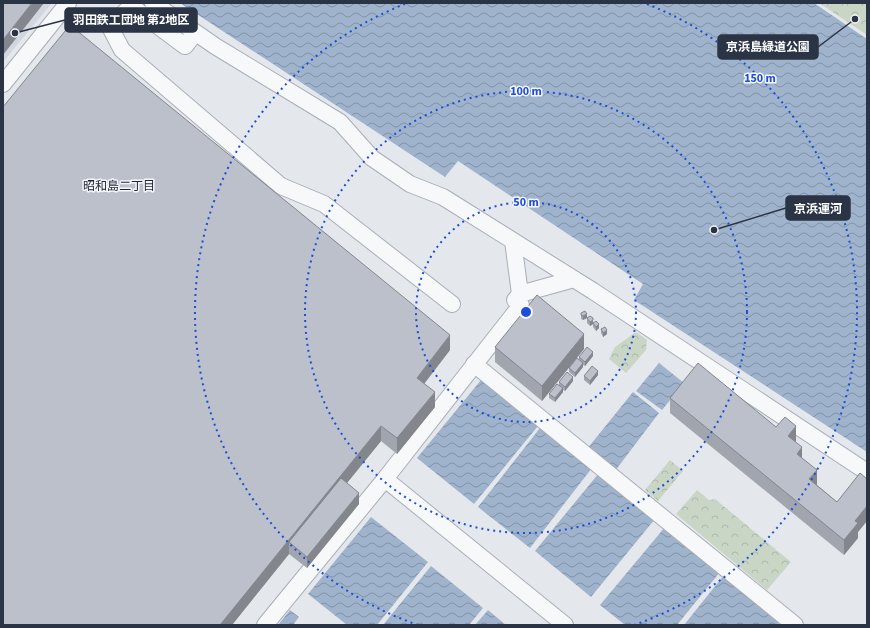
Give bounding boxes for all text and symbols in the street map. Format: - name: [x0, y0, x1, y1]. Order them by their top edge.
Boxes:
- callout: 羽田鉄工団地 第2地区: [65, 8, 197, 32]
- text: 羽田鉄工団地 第2地区: [73, 12, 189, 29]
- callout: 京浜島緑道公園: [718, 35, 818, 59]
- text: 京浜島緑道公園: [726, 39, 810, 56]
- text: 150 m: [744, 70, 776, 87]
- text: 100 m: [510, 83, 542, 100]
- district label: 昭和島二丁目: [83, 178, 155, 195]
- text: 50 m: [513, 194, 539, 211]
- callout: 京浜運河: [786, 196, 850, 220]
- text: 京浜運河: [794, 201, 842, 218]
- centre of rings: [519, 305, 533, 319]

